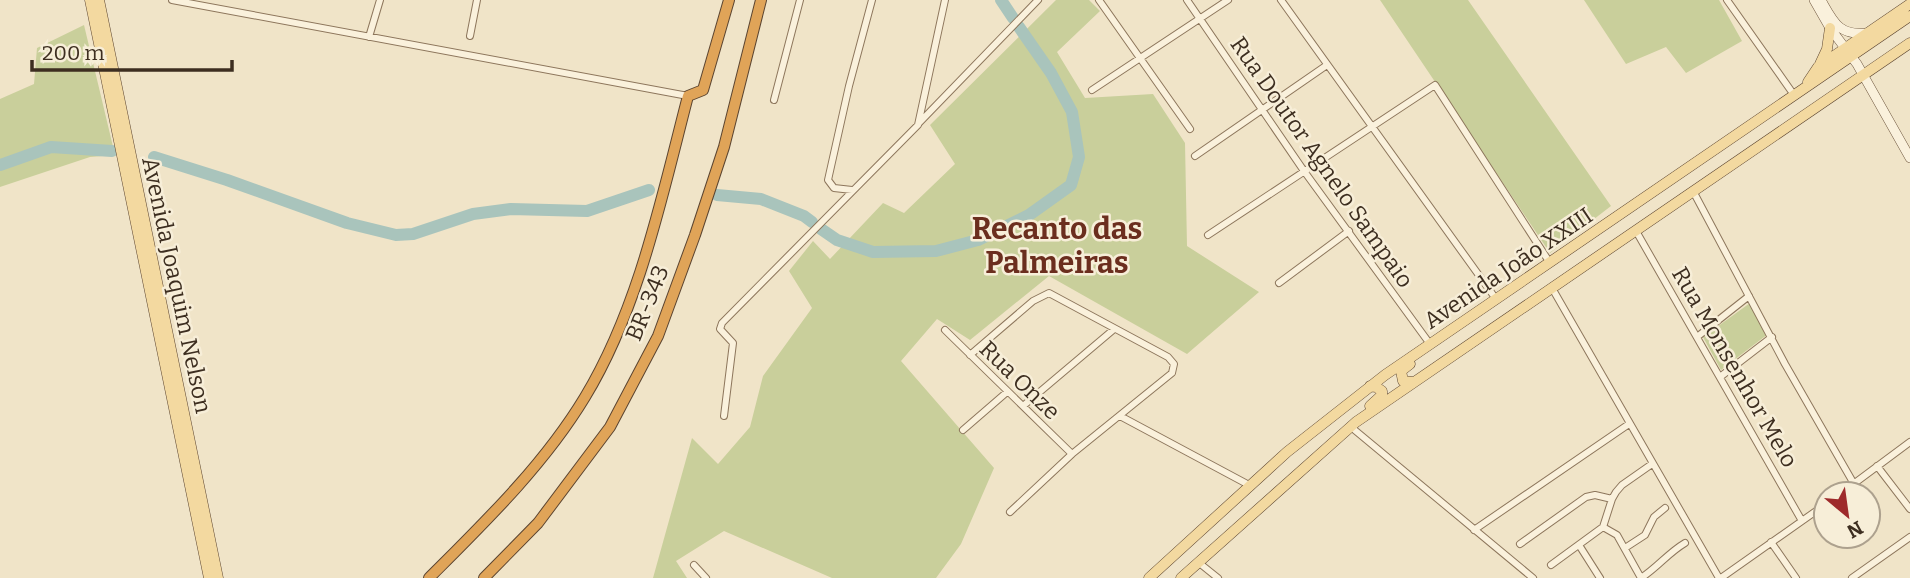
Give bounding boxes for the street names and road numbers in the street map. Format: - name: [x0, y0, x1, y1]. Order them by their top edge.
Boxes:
- street label: Rua Doutor Agnelo Sampaio: [1224, 31, 1420, 293]
- street label: Avenida Joaquim Nelson: [136, 154, 218, 416]
- street label: Avenida João XXIII: [1418, 201, 1598, 335]
- street label: BR-343: [619, 261, 675, 345]
- street label: Rua Monsenhor Melo: [1666, 262, 1804, 472]
- street label: Rua Onze: [974, 335, 1066, 425]

